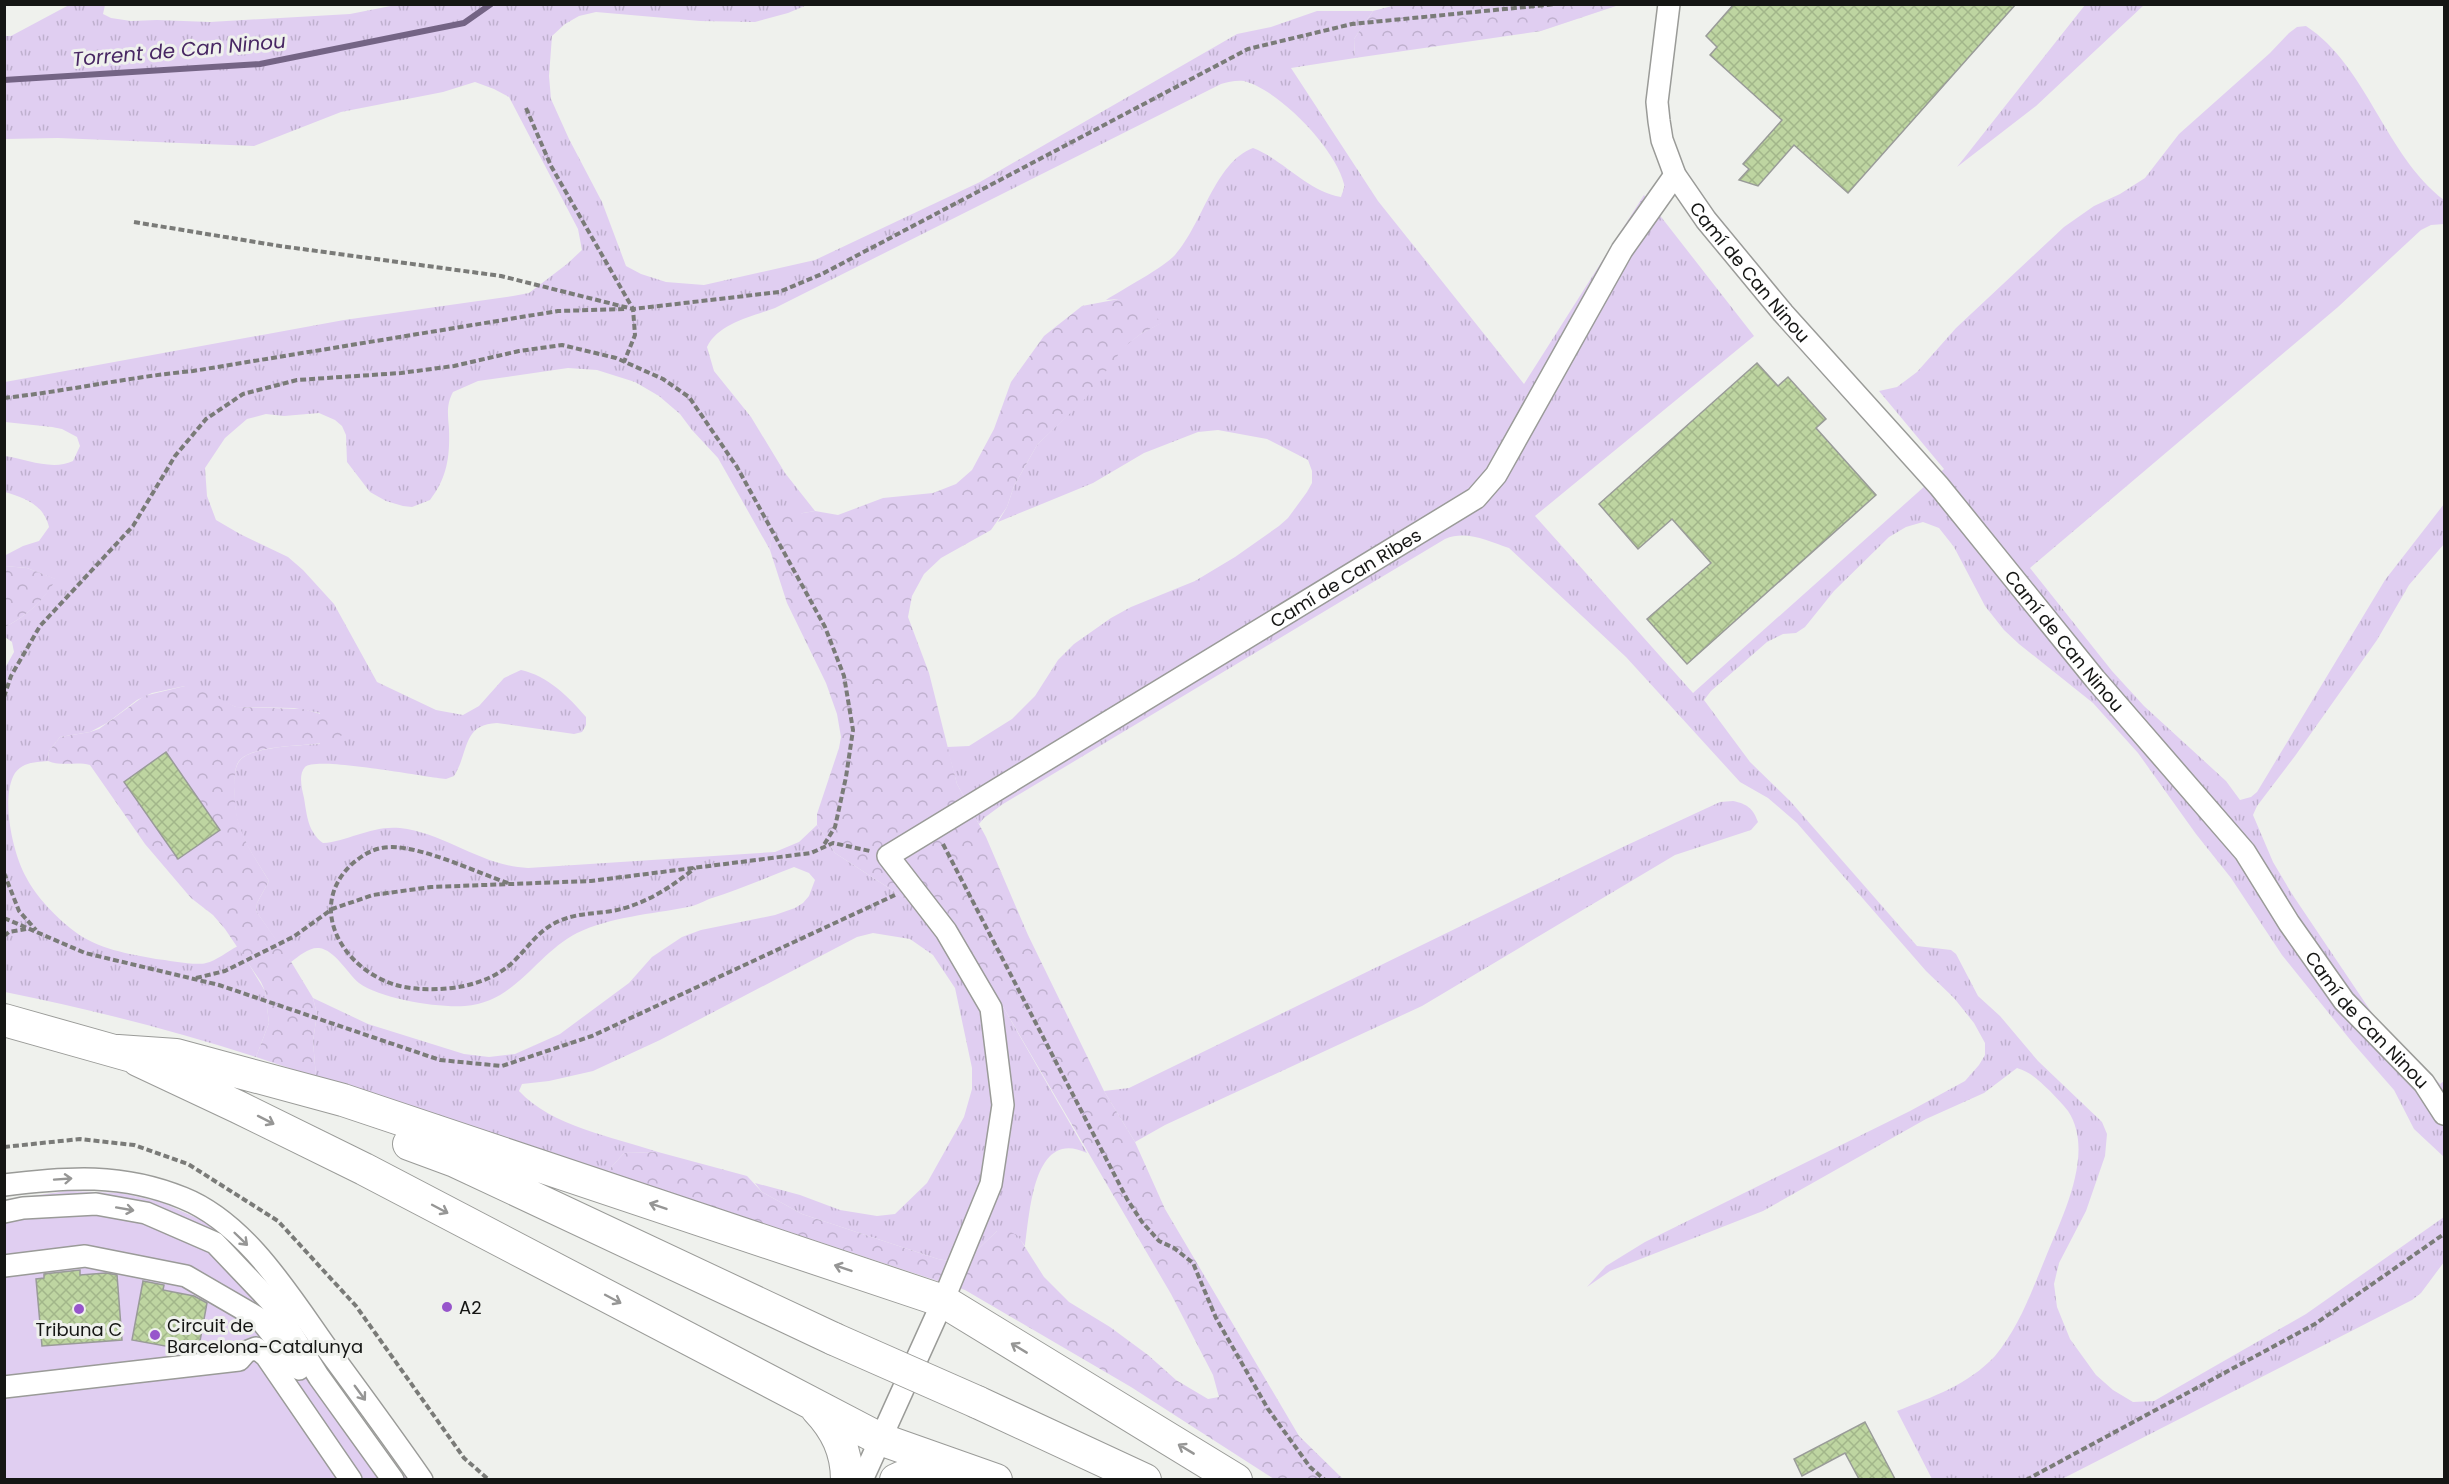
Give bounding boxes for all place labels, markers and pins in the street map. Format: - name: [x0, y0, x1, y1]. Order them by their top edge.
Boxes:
- place label: A2: [459, 1295, 481, 1320]
- marker: A2: [440, 1300, 454, 1314]
- marker: Tribuna C: [72, 1302, 86, 1316]
- place label: Circuit de Barcelona-Catalunya: [167, 1313, 363, 1359]
- place label: Tribuna C: [36, 1317, 122, 1342]
- marker: Circuit de Barcelona-Catalunya: [148, 1328, 162, 1342]

